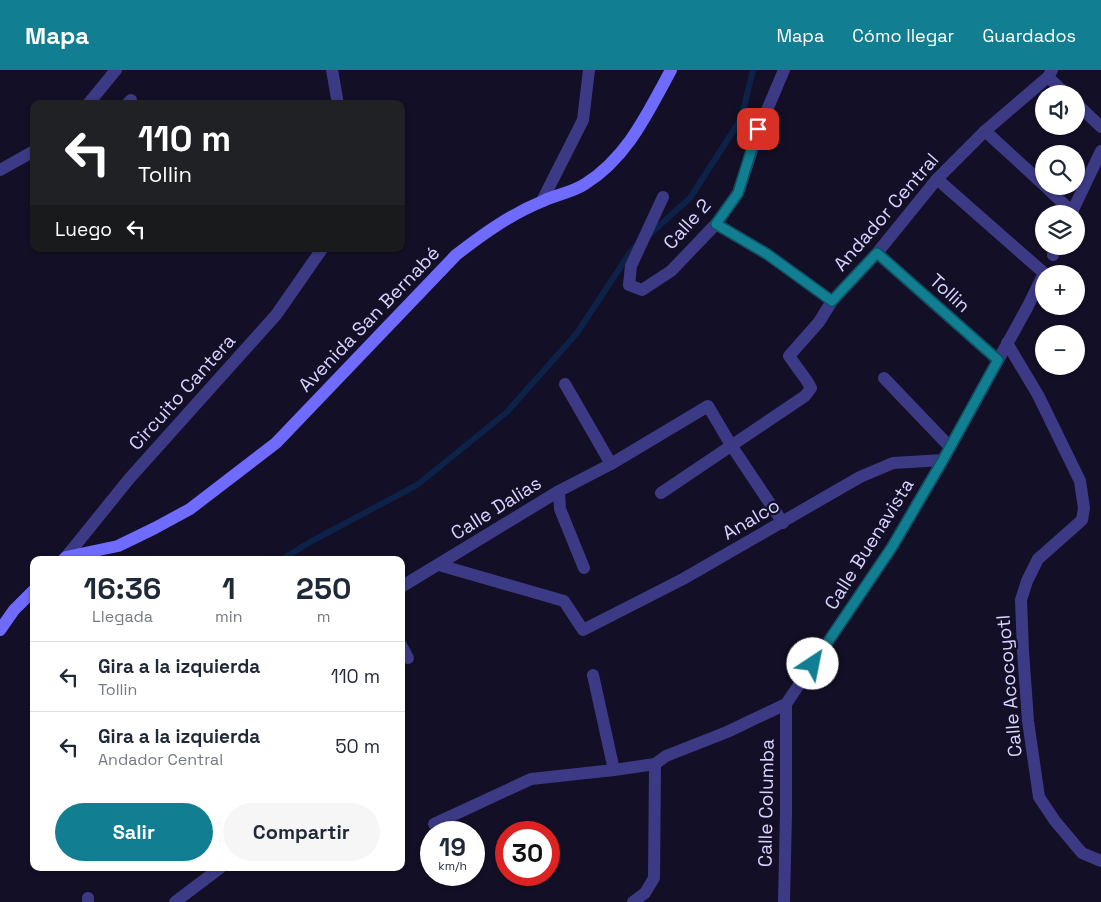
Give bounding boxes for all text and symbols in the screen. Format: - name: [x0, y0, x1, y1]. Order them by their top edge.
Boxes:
- text: Mapa: [25, 20, 89, 51]
- text: Mapa: [776, 24, 824, 47]
- text: Cómo llegar: [852, 24, 954, 47]
- text: Guardados: [982, 24, 1076, 47]
- map controls: [1035, 85, 1085, 375]
- button: sound: [1035, 85, 1085, 135]
- pin: [737, 108, 779, 150]
- icon: arrive: [744, 115, 772, 143]
- text: 110 m: [138, 117, 231, 161]
- icon: left: [55, 120, 120, 185]
- button: search: [1035, 145, 1085, 195]
- street label: Andador Central: [828, 148, 944, 276]
- text: Tollin: [138, 160, 192, 188]
- street label: Calle 2: [658, 193, 716, 255]
- button: layers: [1035, 205, 1085, 255]
- icon: left: [122, 215, 150, 243]
- text: Luego: [55, 217, 112, 242]
- street label: Avenida San Bernabé: [293, 241, 445, 397]
- button: +: [1035, 265, 1085, 315]
- street label: Tollin: [924, 268, 976, 318]
- button: −: [1035, 325, 1085, 375]
- street label: Circuito Cantera: [123, 328, 241, 455]
- street label: Calle Dalias: [446, 470, 546, 546]
- street label: Calle Buenavista: [819, 474, 919, 614]
- street label: Analco: [718, 493, 784, 545]
- text: 16:36: [84, 569, 161, 608]
- text: 1: [222, 569, 236, 608]
- text: 250: [296, 569, 351, 608]
- text: Llegada: [92, 606, 153, 627]
- text: min: [215, 606, 243, 627]
- text: m: [317, 606, 331, 627]
- street label: Calle Acocoyotl: [990, 614, 1028, 758]
- position arrow: [786, 637, 838, 689]
- text: Gira a la izquierda: [98, 654, 260, 679]
- icon: left: [55, 663, 83, 691]
- text: 110 m: [331, 664, 380, 689]
- text: Tollin: [98, 679, 137, 700]
- text: Gira a la izquierda: [98, 724, 260, 749]
- icon: left: [55, 733, 83, 761]
- text: 50 m: [335, 734, 380, 759]
- street label: Calle Columba: [752, 739, 780, 867]
- text: Andador Central: [98, 749, 223, 770]
- button: Salir: [55, 803, 213, 861]
- button: Compartir: [223, 803, 380, 861]
- speed limit sign: 30: [495, 821, 560, 886]
- text: 19: [439, 831, 466, 863]
- text: km/h: [438, 858, 467, 874]

